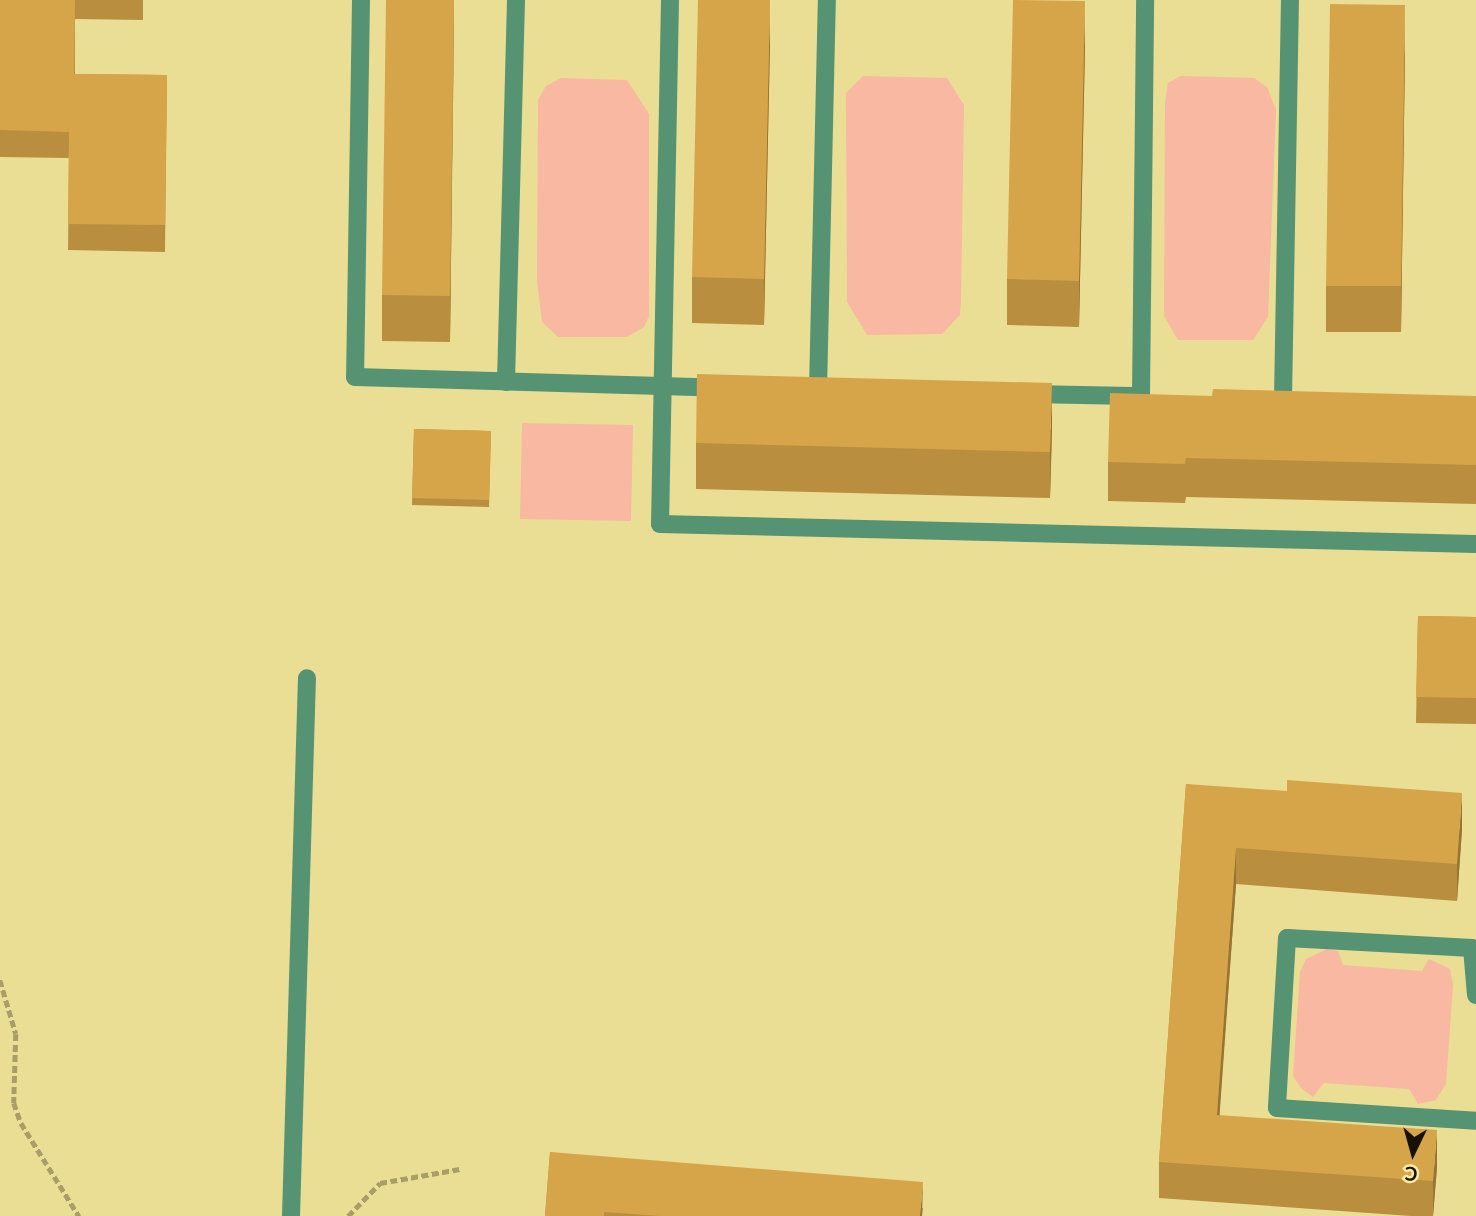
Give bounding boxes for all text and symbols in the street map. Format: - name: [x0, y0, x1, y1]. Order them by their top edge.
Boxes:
- north arrow: [1378, 1118, 1448, 1188]
- text: С: [1404, 1162, 1418, 1186]

